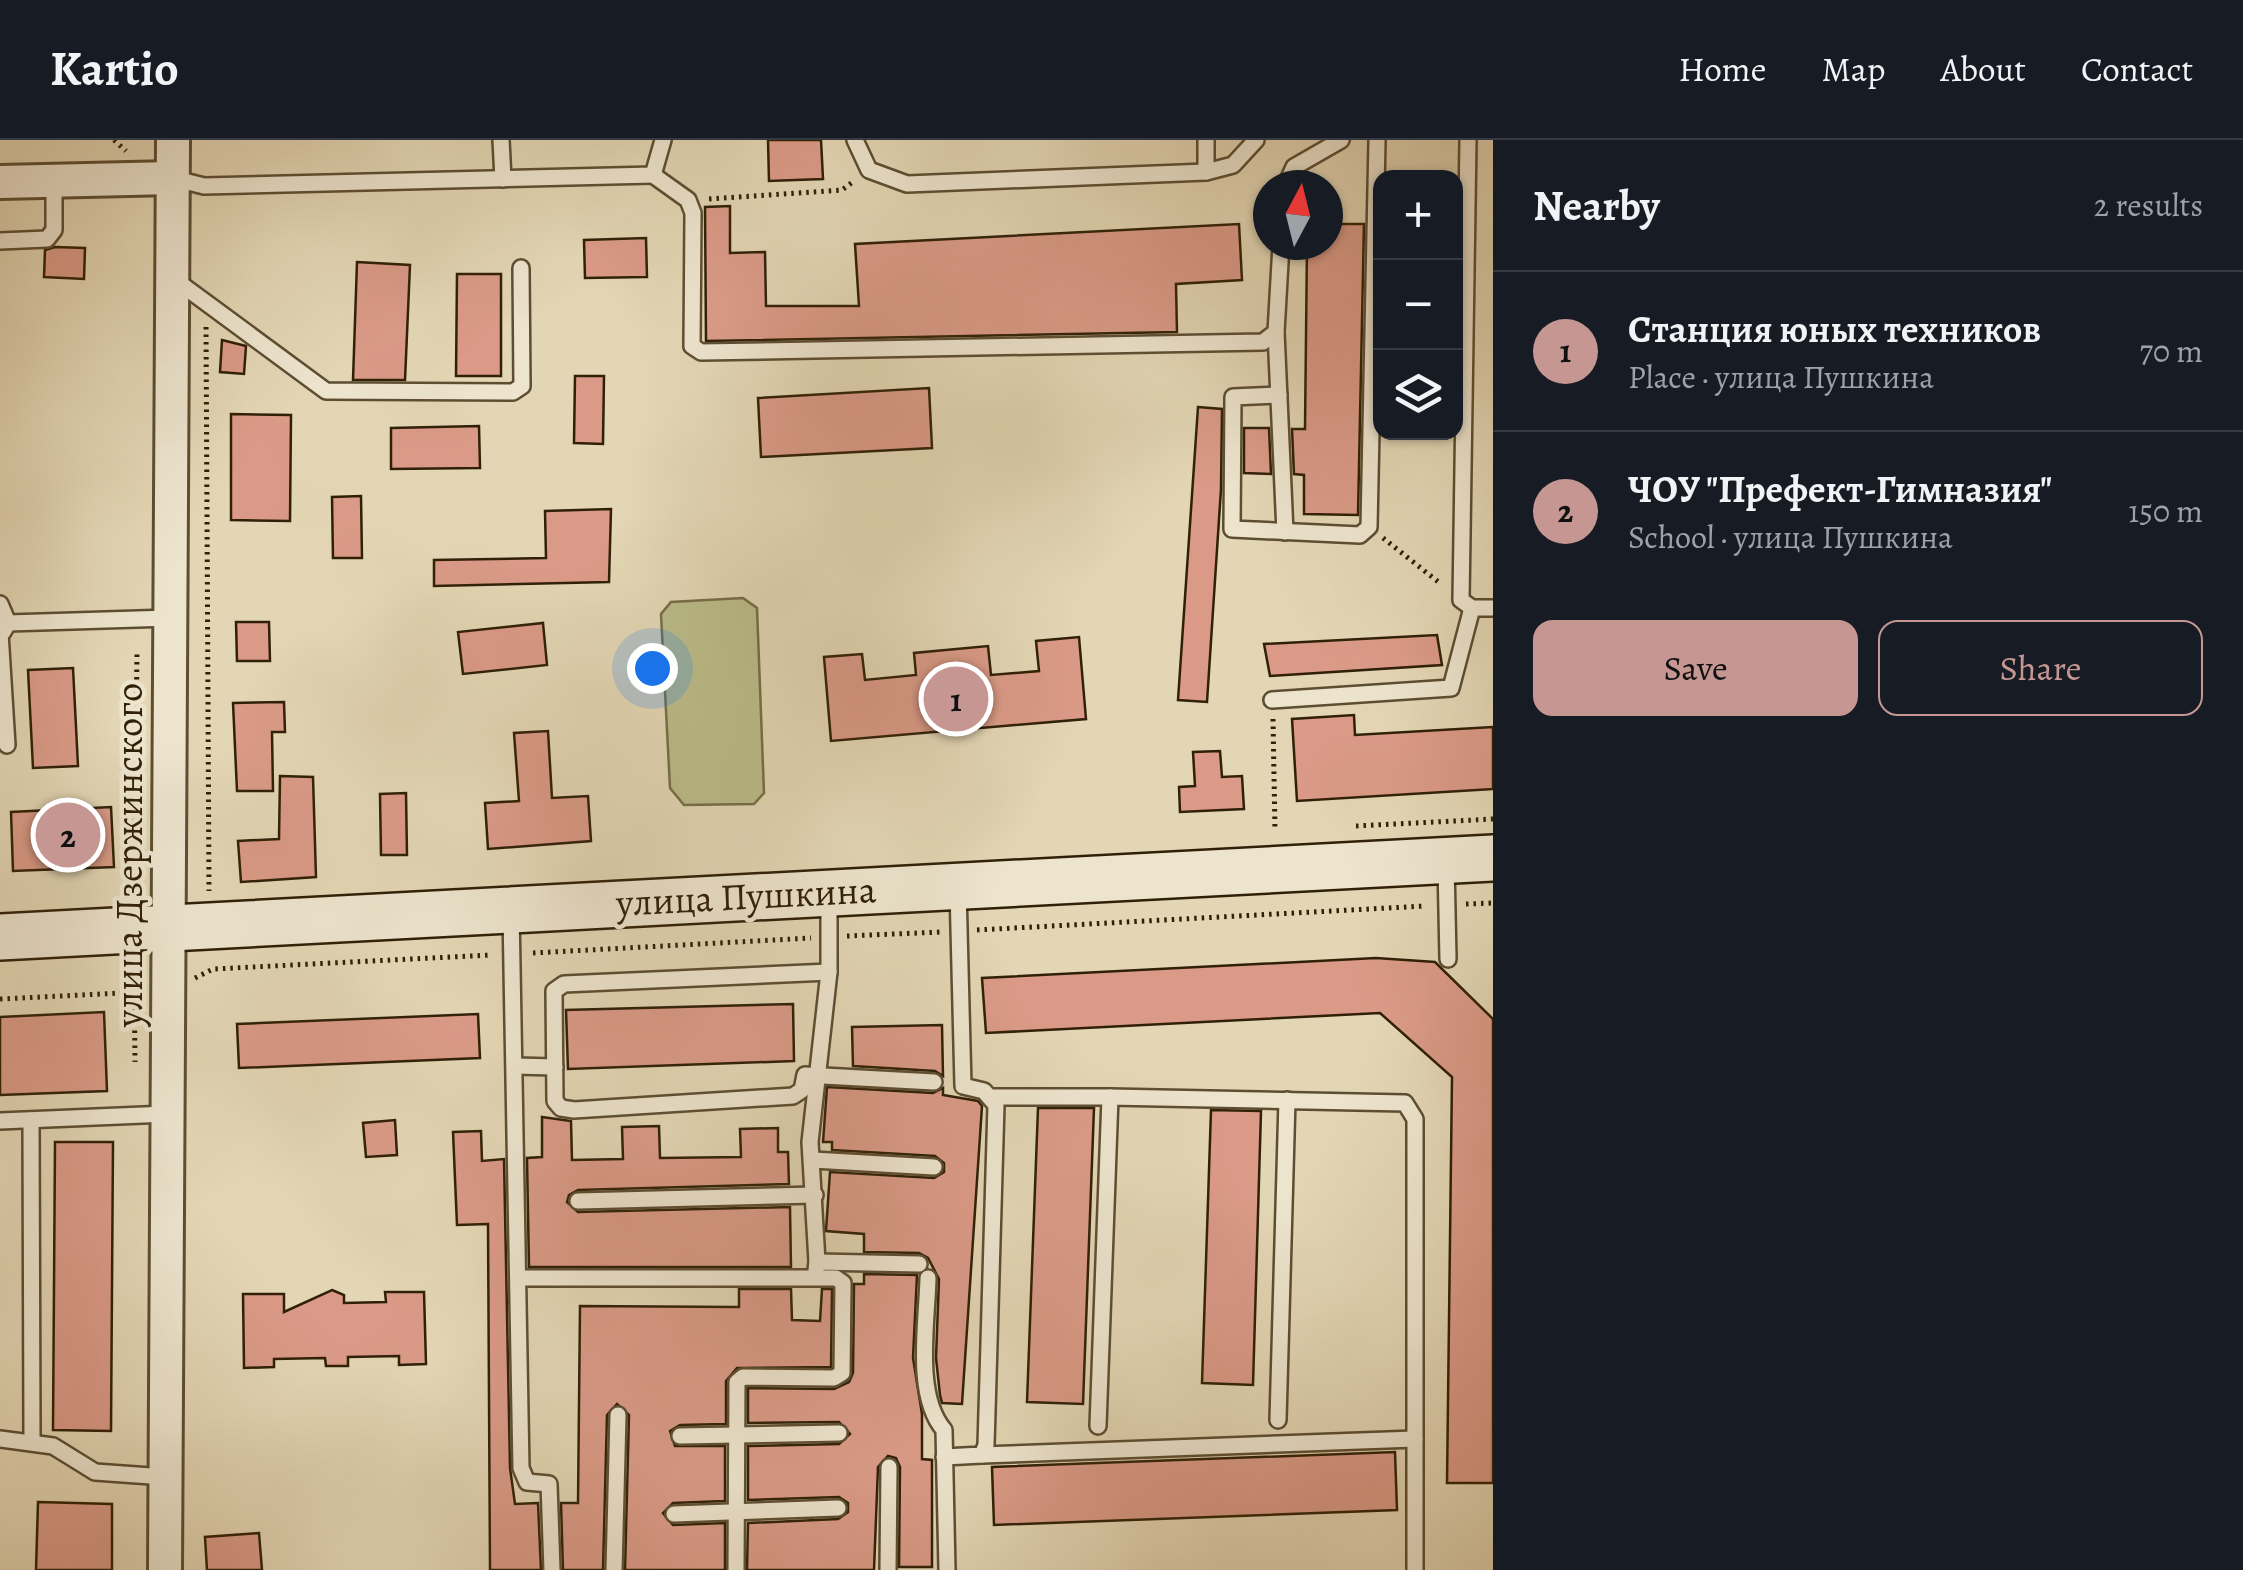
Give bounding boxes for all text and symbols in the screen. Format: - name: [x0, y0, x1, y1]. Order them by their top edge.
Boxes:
- text: Kartio: [50, 36, 179, 102]
- text: Home: [1678, 45, 1766, 93]
- text: Map: [1821, 45, 1885, 93]
- text: About: [1940, 45, 2026, 93]
- text: Contact: [2081, 45, 2193, 93]
- north arrow: [1253, 170, 1343, 260]
- map controls: [1373, 170, 1463, 440]
- button: +: [1373, 170, 1463, 260]
- text: Nearby: [1533, 177, 1660, 234]
- text: 2 results: [2094, 183, 2203, 227]
- button: −: [1373, 260, 1463, 350]
- text: Станция юных техников: [1628, 303, 2041, 355]
- text: 1: [1560, 329, 1571, 373]
- text: 70 m: [2140, 329, 2203, 373]
- button: layers: [1373, 350, 1463, 440]
- text: Place · улица Пушкина: [1628, 355, 1934, 399]
- text: ЧОУ "Префект-Гимназия": [1628, 463, 2052, 515]
- text: 2: [1558, 489, 1573, 533]
- text: 150 m: [2128, 489, 2203, 533]
- text: School · улица Пушкина: [1628, 515, 1953, 559]
- button: Save: [1533, 620, 1858, 716]
- button: Share: [1878, 620, 2203, 716]
- your location: [627, 643, 678, 694]
- pin: 1: [924, 662, 988, 736]
- street label: улица Дзержинского: [103, 683, 155, 1028]
- pin: 2: [36, 798, 100, 872]
- street label: улица Пушкина: [614, 863, 878, 929]

